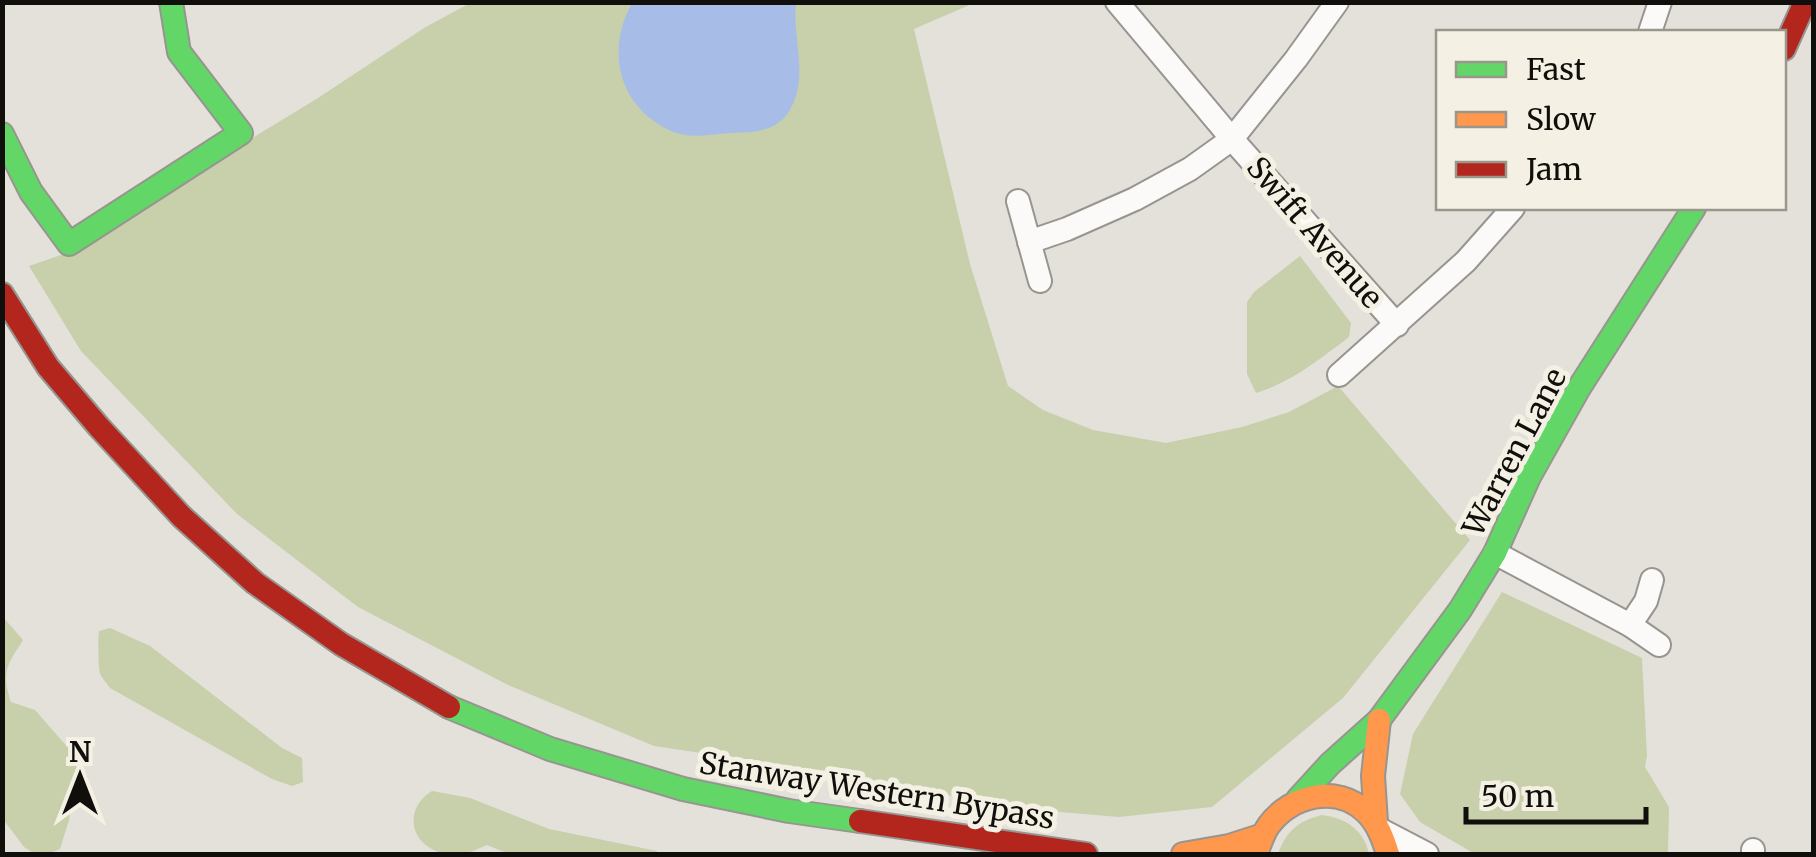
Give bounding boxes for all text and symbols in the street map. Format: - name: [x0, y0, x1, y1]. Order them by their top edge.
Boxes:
- legend: [1436, 30, 1786, 210]
- text: Fast: [1526, 50, 1586, 88]
- text: Slow: [1526, 100, 1596, 138]
- street label: Swift Avenue: [1239, 148, 1391, 316]
- text: Jam: [1525, 150, 1582, 188]
- street label: Warren Lane: [1453, 361, 1574, 543]
- north arrow: [30, 727, 130, 827]
- text: N: [69, 734, 91, 770]
- street label: Stanway Western Bypass: [697, 743, 1057, 837]
- scale bar: [1466, 762, 1646, 824]
- text: 50 m: [1481, 777, 1554, 815]

